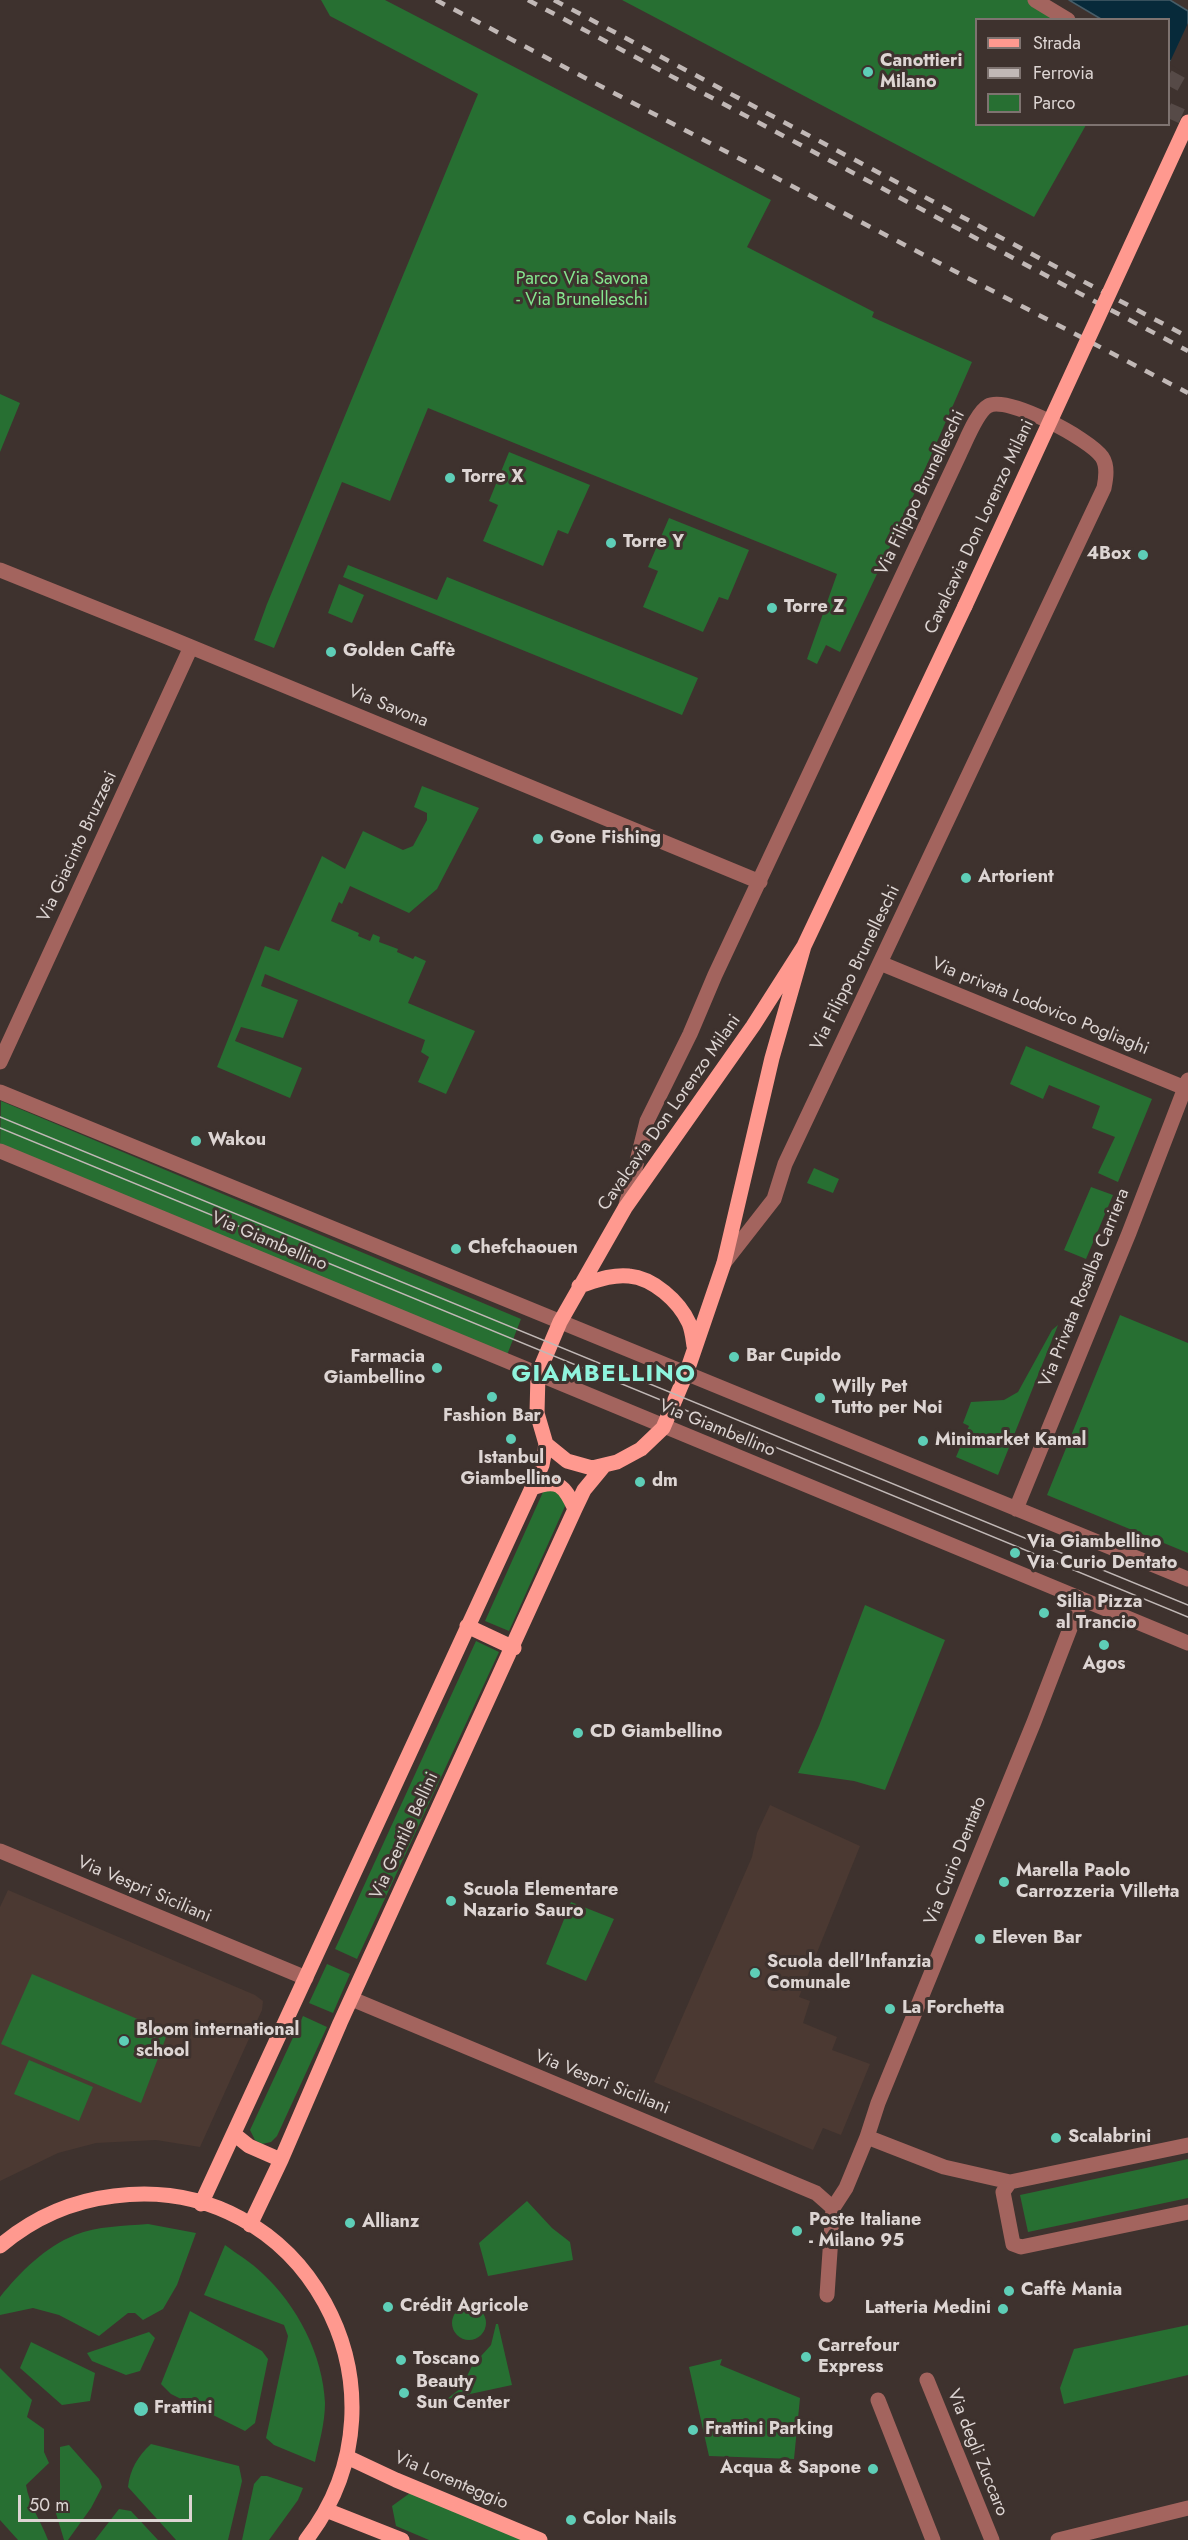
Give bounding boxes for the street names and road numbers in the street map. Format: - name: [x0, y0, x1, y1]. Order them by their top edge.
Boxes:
- street label: Via Filippo Brunelleschi: [872, 407, 970, 579]
- street label: Cavalcavia Don Lorenzo Milani: [921, 416, 1039, 638]
- street label: Via Savona: [345, 681, 431, 733]
- street label: Via Giacinto Bruzzesi: [34, 768, 122, 926]
- street label: Via Filippo Brunelleschi: [807, 882, 905, 1054]
- street label: Via privata Lodovico Pogliaghi: [928, 954, 1152, 1060]
- street label: Cavalcavia Don Lorenzo Milani: [594, 1011, 746, 1215]
- street label: Via Privata Rosalba Carriera: [1035, 1186, 1135, 1390]
- street label: Via Giambellino: [208, 1208, 330, 1276]
- street label: Via Giambellino: [656, 1396, 778, 1462]
- street label: Via Gentile Bellini: [366, 1769, 444, 1903]
- street label: Via Curio Dentato: [920, 1794, 992, 1928]
- street label: Via Vespri Siciliani: [74, 1852, 214, 1928]
- street label: Via Vespri Siciliani: [531, 2046, 673, 2120]
- street label: Via degli Zuccaro: [942, 2386, 1012, 2520]
- street label: Via Lorenteggio: [391, 2447, 511, 2515]

